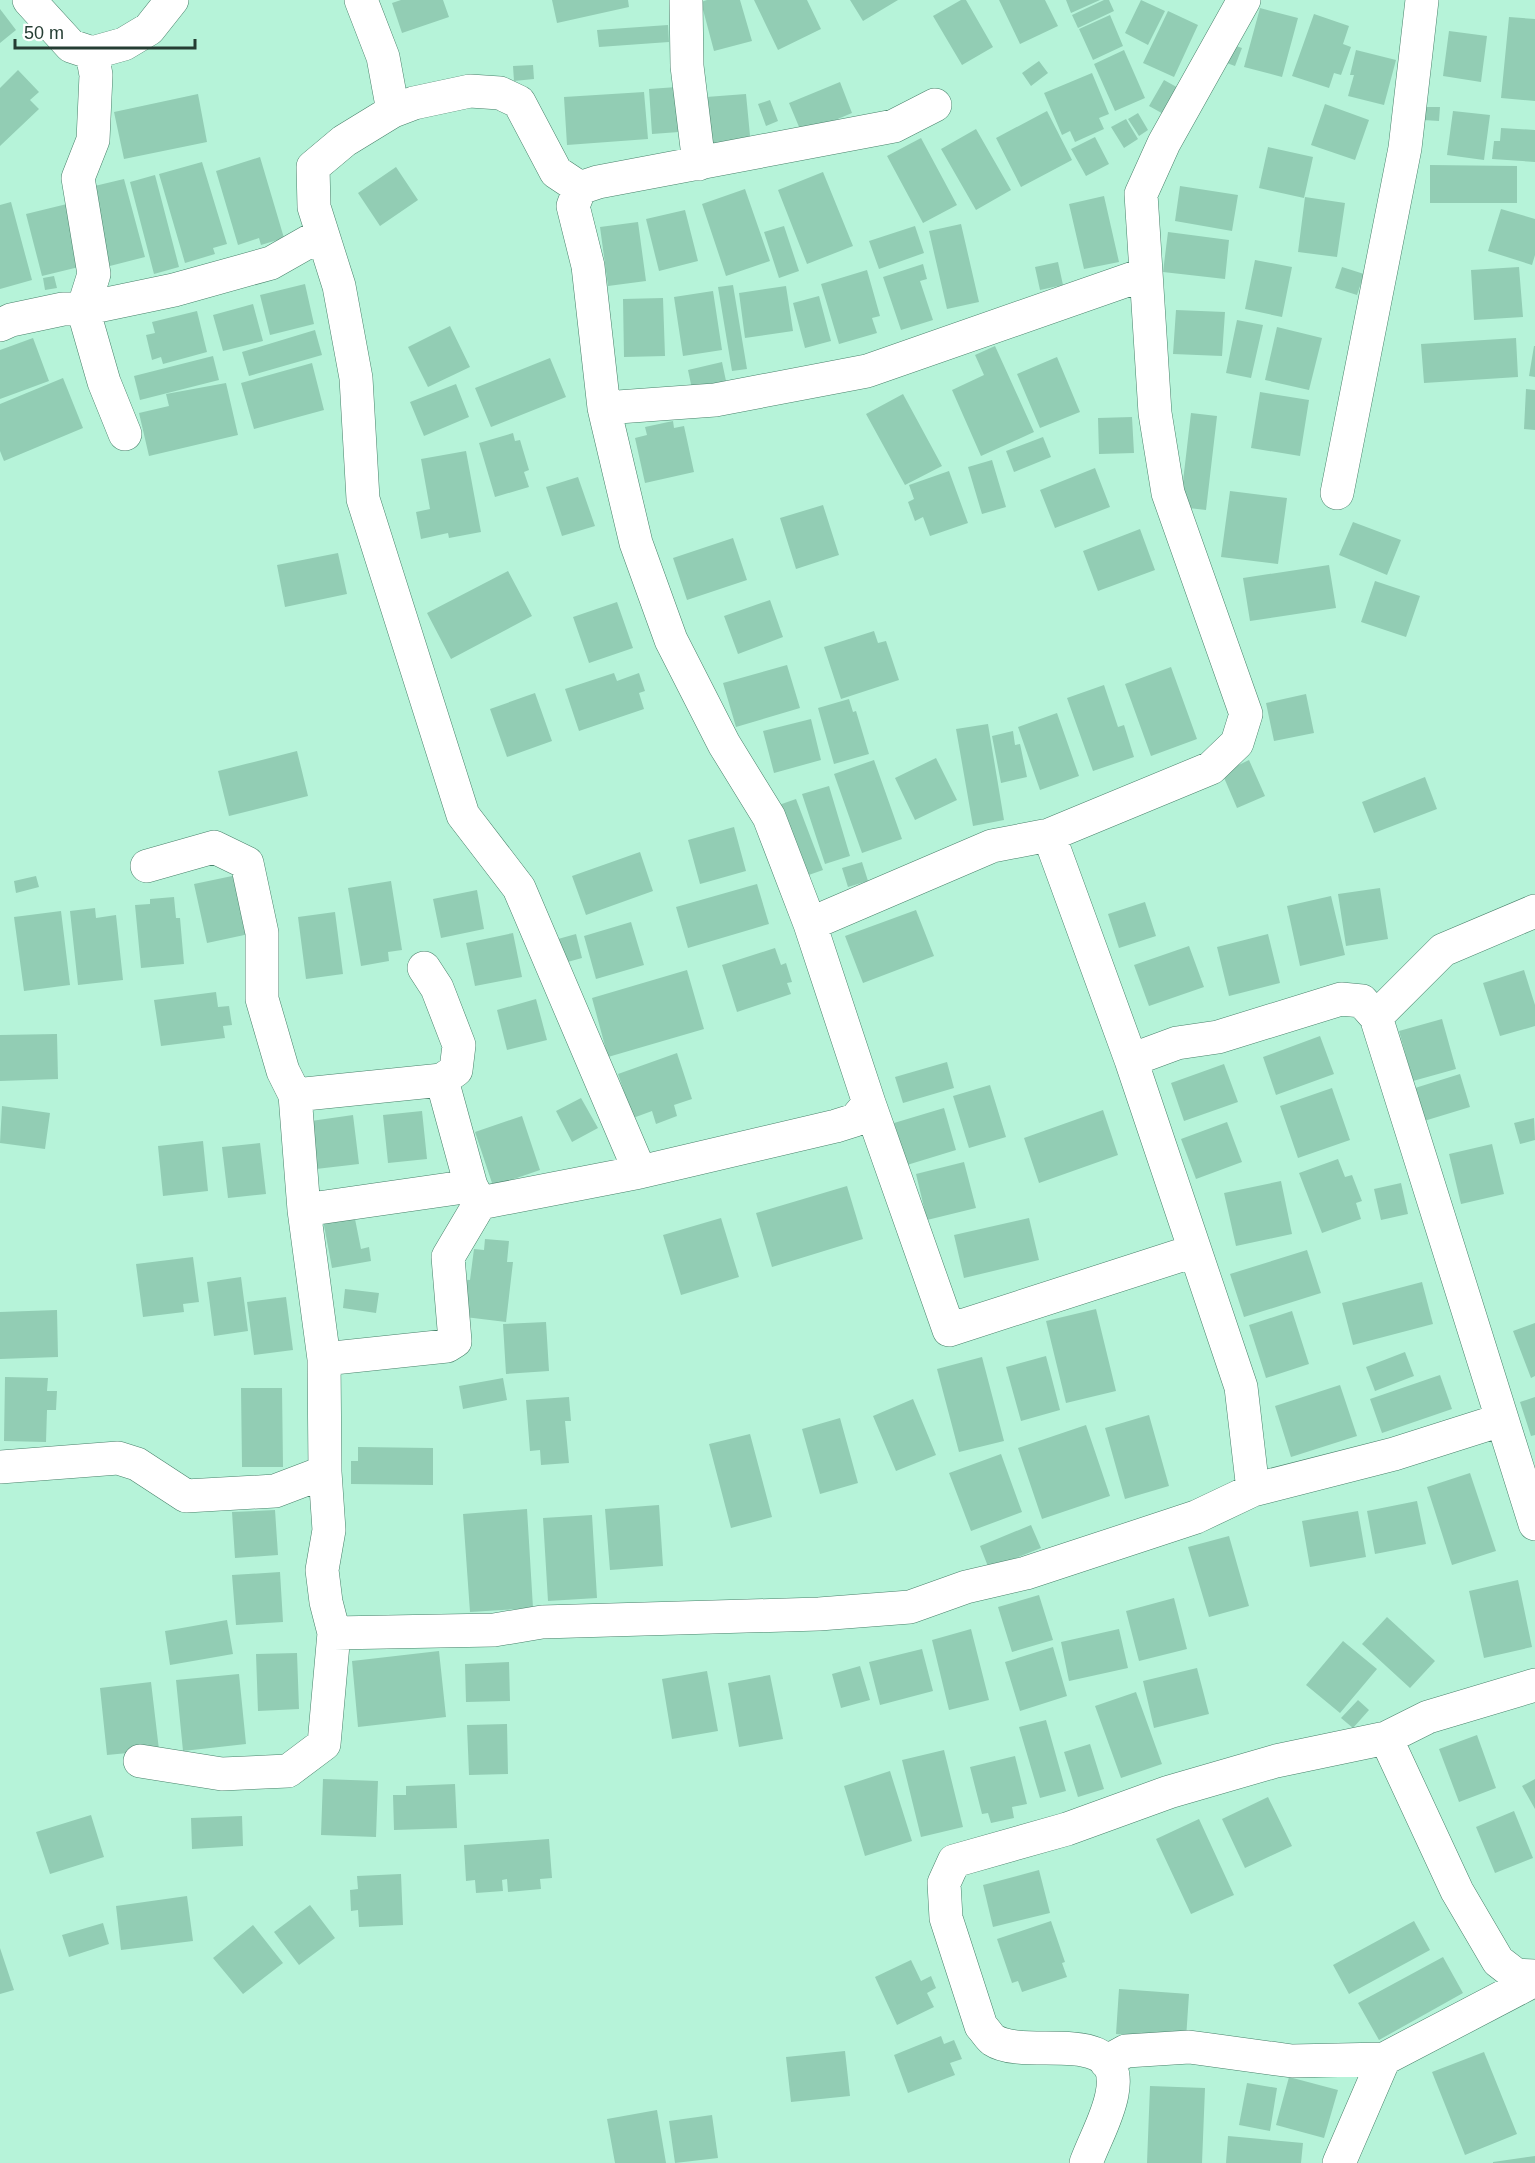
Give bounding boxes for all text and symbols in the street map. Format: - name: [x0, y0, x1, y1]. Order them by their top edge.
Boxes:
- scale bar: [15, 12, 195, 50]
- text: 50 m: [24, 23, 64, 43]

